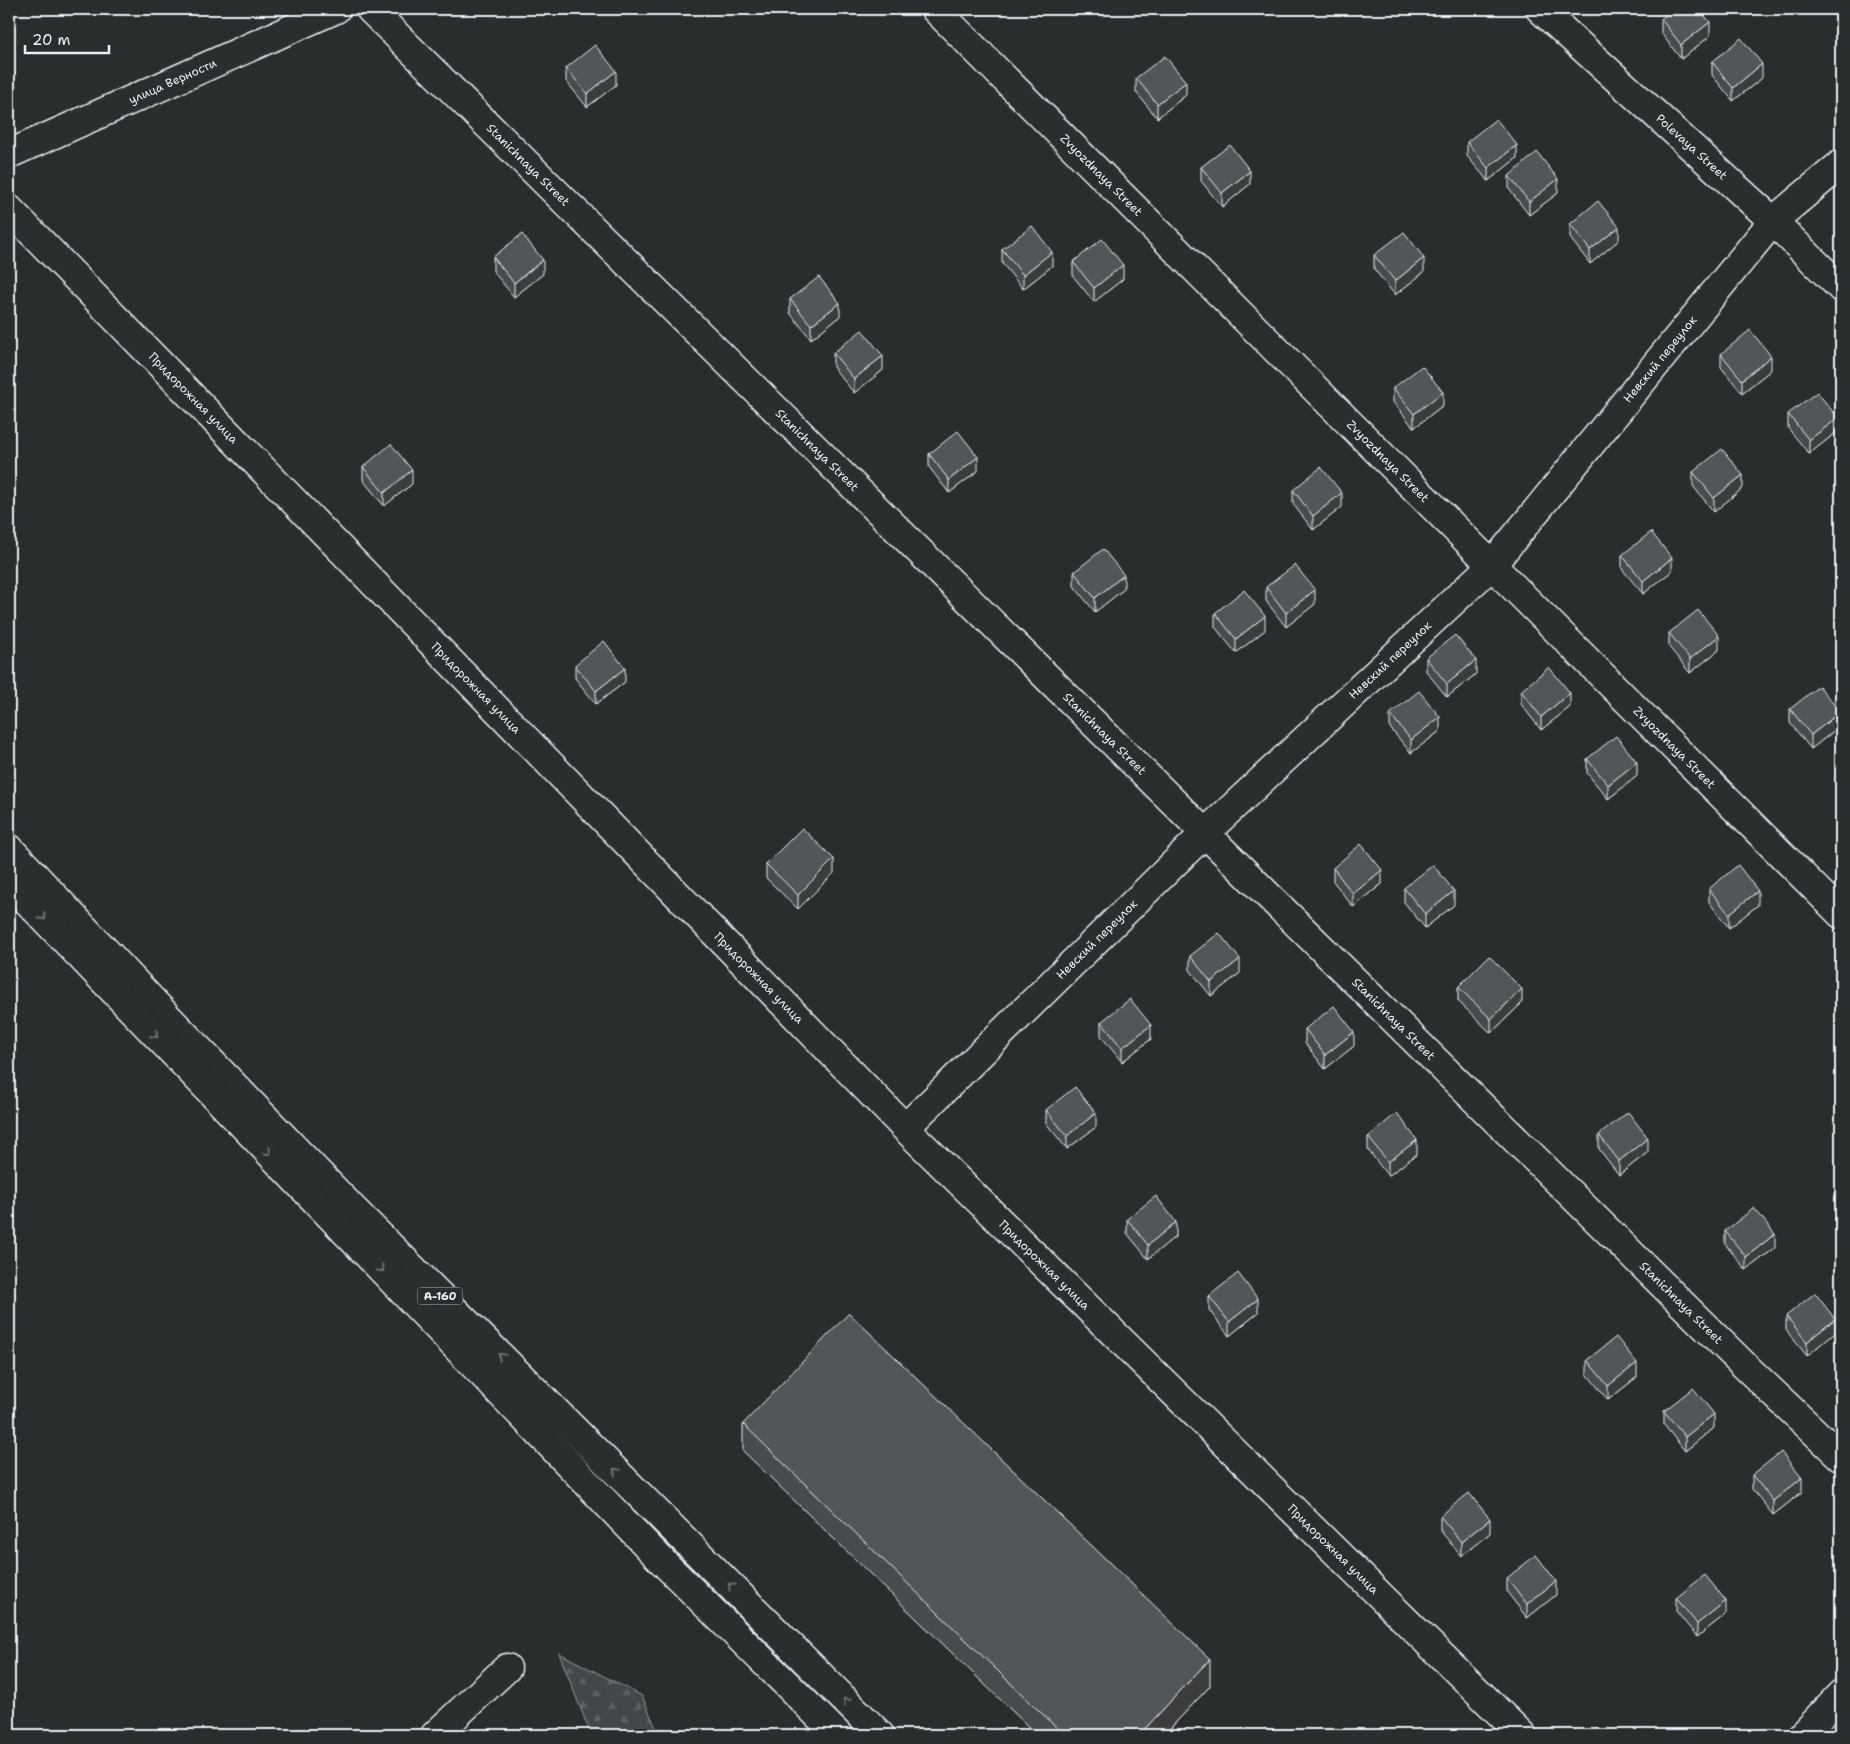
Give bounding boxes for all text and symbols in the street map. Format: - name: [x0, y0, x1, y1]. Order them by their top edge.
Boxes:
- scale bar: [25, 22, 109, 54]
- text: 20 m: [32, 30, 71, 50]
- street label: улица Верности: [126, 55, 219, 108]
- street label: Polevaya Street: [1653, 110, 1731, 184]
- street label: Stanichnaya Street: [483, 120, 573, 210]
- street label: Zvyozdnaya Street: [1057, 131, 1146, 220]
- street label: Невский переулок: [1620, 312, 1701, 406]
- street label: Придорожная улица: [145, 349, 242, 448]
- street label: Stanichnaya Street: [772, 405, 862, 495]
- street label: Zvyozdnaya Street: [1343, 417, 1432, 506]
- street label: Невский переулок: [1345, 617, 1435, 703]
- street label: Придорожная улица: [428, 639, 525, 738]
- street label: Stanichnaya Street: [1059, 689, 1150, 779]
- street label: Zvyozdnaya Street: [1630, 703, 1719, 792]
- street label: Невский переулок: [1053, 895, 1141, 983]
- one-way arrow: [37, 912, 46, 921]
- street label: Придорожная улица: [711, 929, 807, 1028]
- street label: Stanichnaya Street: [1348, 974, 1439, 1064]
- one-way arrow: [149, 1029, 158, 1038]
- one-way arrow: [262, 1146, 271, 1155]
- street label: Придорожная улица: [995, 1217, 1094, 1314]
- street label: Stanichnaya Street: [1636, 1258, 1726, 1348]
- one-way arrow: [375, 1263, 384, 1272]
- road number: А-160: [418, 1288, 462, 1304]
- one-way arrow: [497, 1353, 506, 1362]
- one-way arrow: [612, 1468, 621, 1477]
- street label: Придорожная улица: [1284, 1501, 1382, 1598]
- one-way arrow: [727, 1583, 736, 1592]
- one-way arrow: [842, 1698, 851, 1707]

